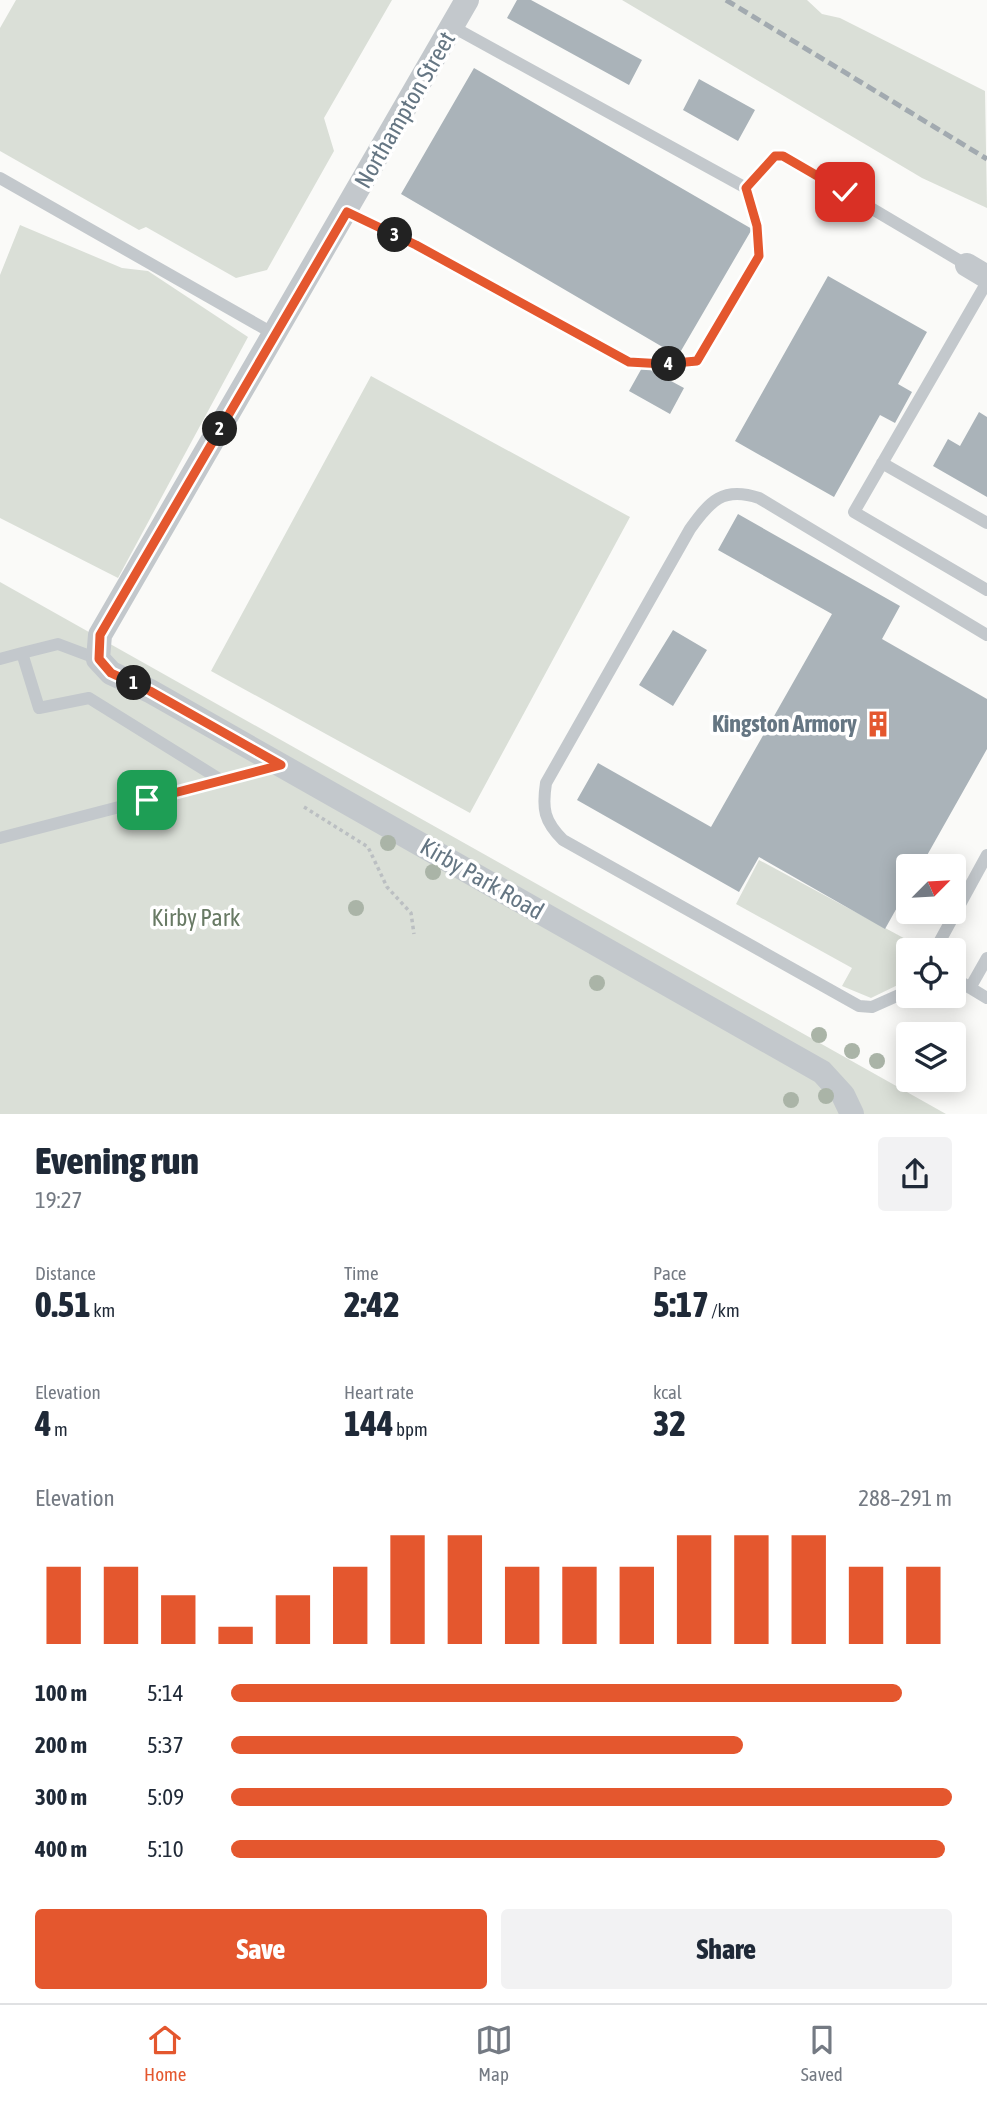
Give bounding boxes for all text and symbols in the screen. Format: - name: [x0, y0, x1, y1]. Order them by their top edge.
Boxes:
- street label: Northampton Street: [349, 27, 460, 193]
- pin: [815, 162, 875, 222]
- icon: check: [826, 173, 864, 211]
- pin: 3: [378, 218, 412, 252]
- text: 3: [390, 223, 399, 245]
- pin: 4: [652, 346, 686, 382]
- text: 4: [664, 352, 673, 374]
- pin: 2: [202, 412, 238, 446]
- text: 2: [215, 417, 224, 439]
- pin: 1: [116, 666, 152, 700]
- text: 1: [129, 671, 138, 693]
- building icon: Kingston Armory: [863, 709, 893, 739]
- place label: Kingston Armory: [712, 710, 857, 737]
- pin: [117, 770, 177, 830]
- icon: arrive: [128, 781, 166, 819]
- street label: Kirby Park Road: [416, 832, 549, 925]
- north arrow: [896, 854, 966, 924]
- map controls: [896, 854, 966, 1092]
- park label: Kirby Park: [152, 904, 241, 931]
- button: locate: [896, 938, 966, 1008]
- button: layers: [896, 1022, 966, 1092]
- button: share: [878, 1137, 952, 1211]
- text: Evening run: [35, 1139, 199, 1182]
- text: 19:27: [35, 1187, 82, 1213]
- text: Distance: [35, 1262, 96, 1284]
- text: Time: [344, 1262, 379, 1284]
- text: Pace: [653, 1262, 686, 1284]
- text: 0.51: [35, 1284, 91, 1324]
- text: 2:42: [344, 1284, 400, 1324]
- text: 5:17: [653, 1284, 709, 1324]
- text: km: [91, 1299, 115, 1321]
- text: /km: [709, 1299, 740, 1321]
- text: Elevation: [35, 1381, 101, 1403]
- text: Heart rate: [344, 1381, 414, 1403]
- text: kcal: [653, 1381, 682, 1403]
- text: 4: [35, 1403, 51, 1443]
- text: 144: [344, 1403, 393, 1443]
- text: 32: [653, 1403, 686, 1443]
- text: m: [51, 1418, 68, 1440]
- text: bpm: [393, 1418, 428, 1440]
- text: Elevation: [35, 1485, 115, 1511]
- text: 288–291 m: [858, 1485, 952, 1511]
- text: 100 m: [35, 1680, 87, 1706]
- text: 5:14: [147, 1680, 184, 1706]
- text: 200 m: [35, 1732, 87, 1758]
- text: 5:37: [147, 1732, 184, 1758]
- text: 300 m: [35, 1784, 87, 1810]
- text: 5:09: [147, 1784, 184, 1810]
- text: 400 m: [35, 1836, 87, 1862]
- text: 5:10: [147, 1836, 184, 1862]
- button: Save: [35, 1909, 487, 1989]
- button: Share: [501, 1909, 952, 1989]
- tab: Home: [144, 2021, 186, 2085]
- tab: Map: [475, 2021, 513, 2085]
- tab: Saved: [801, 2021, 843, 2085]

